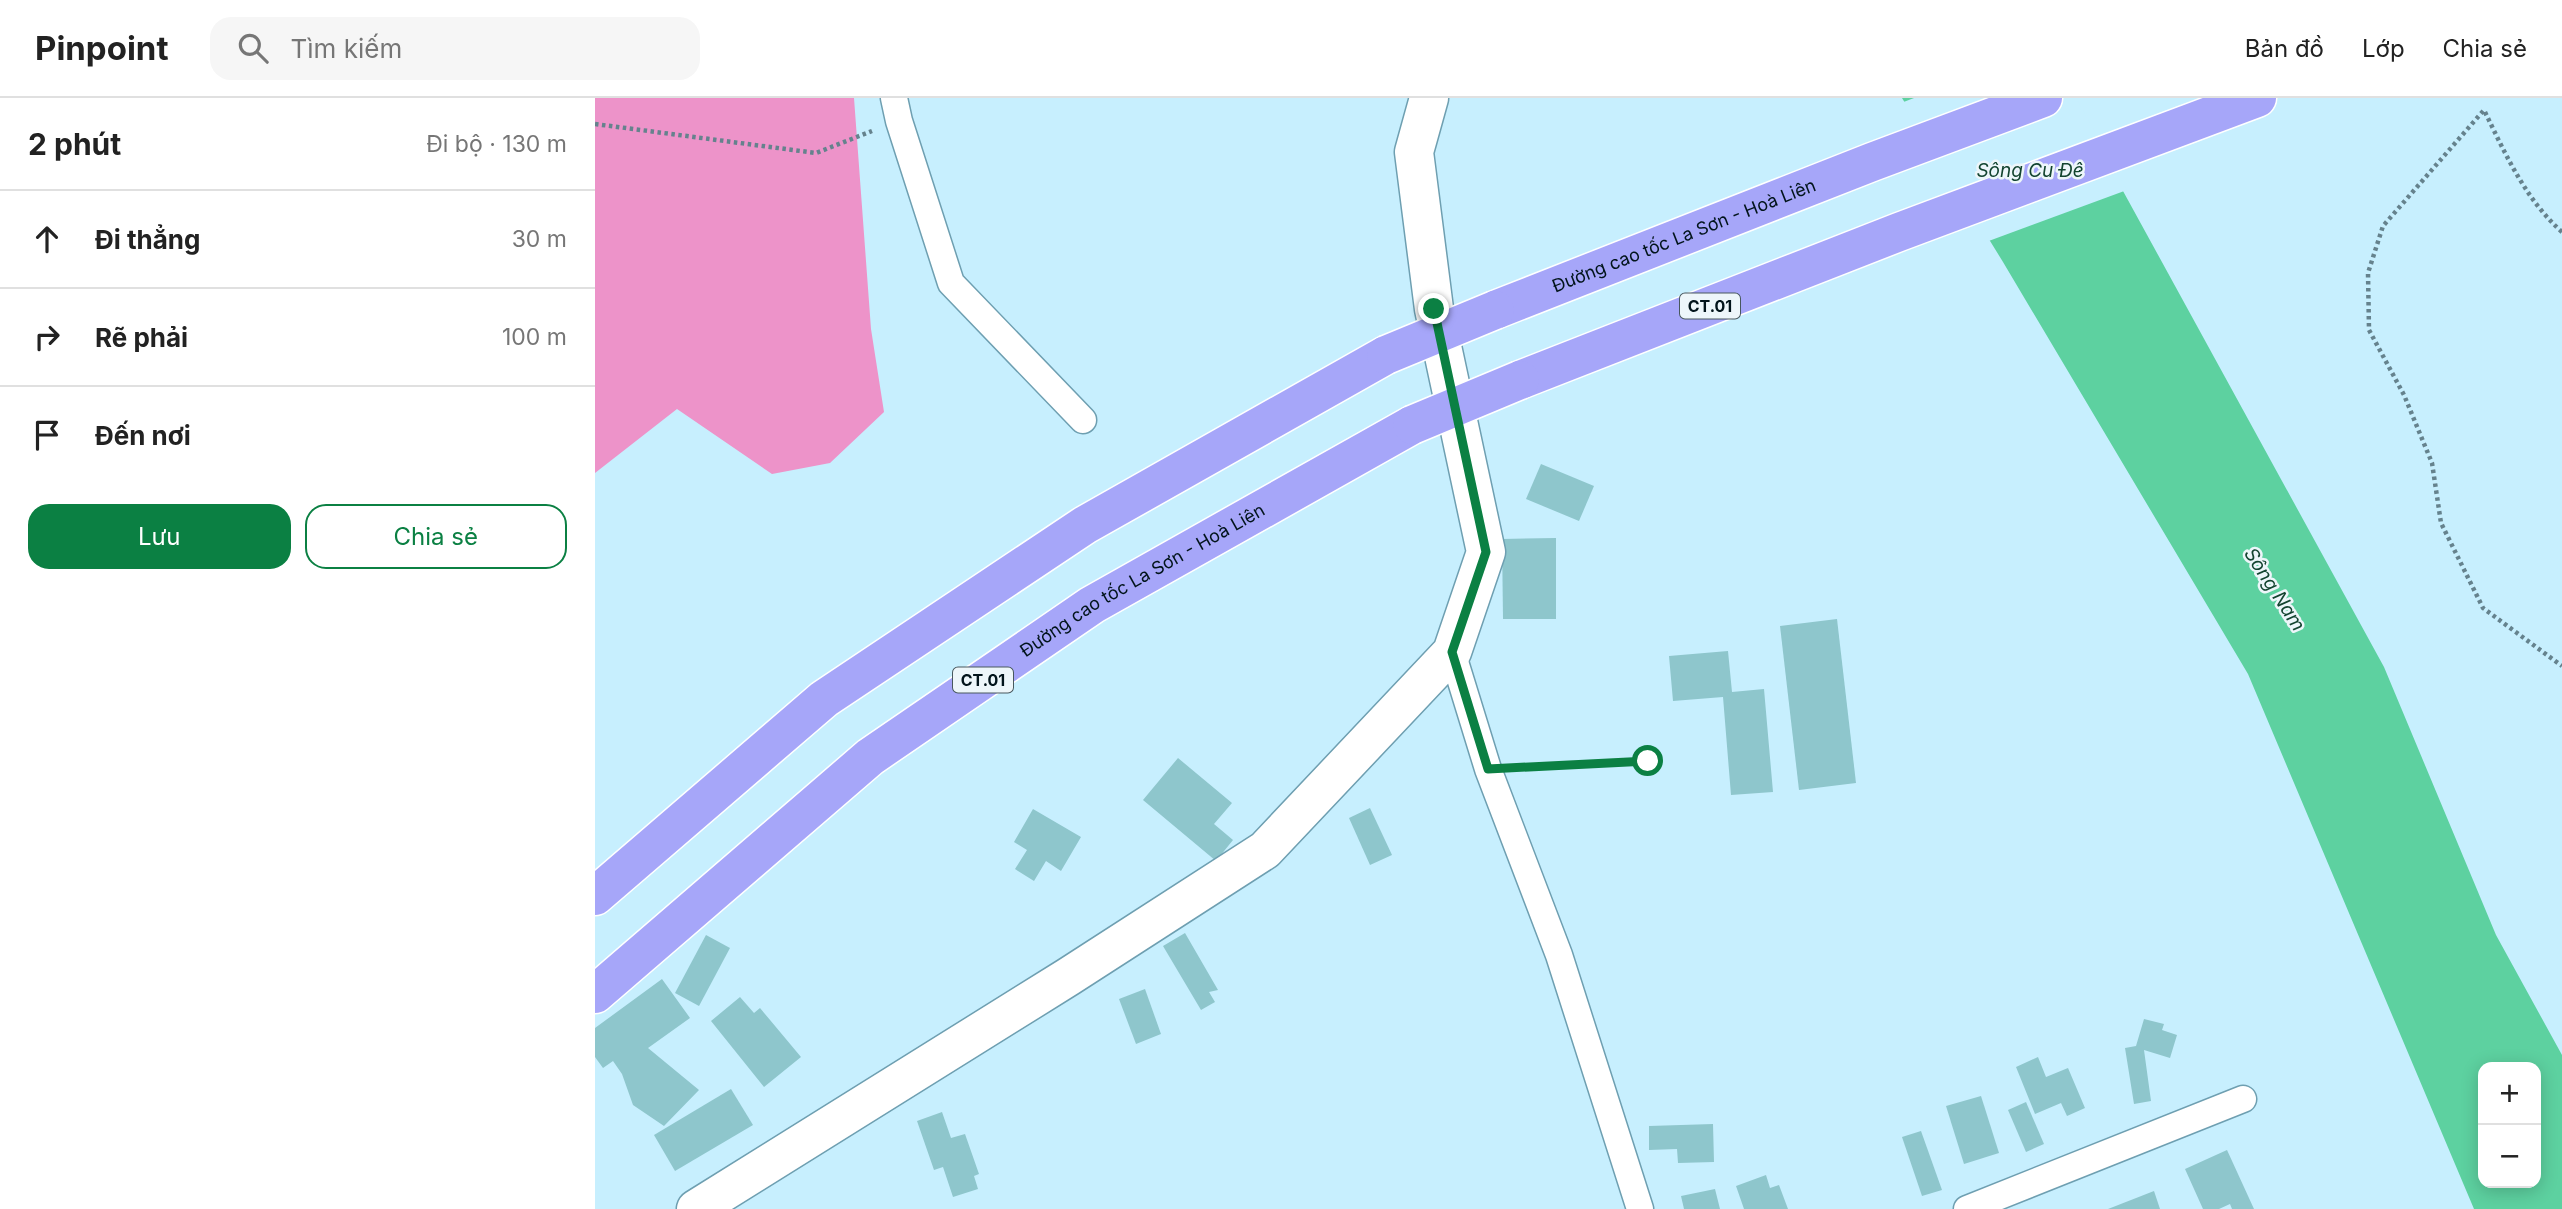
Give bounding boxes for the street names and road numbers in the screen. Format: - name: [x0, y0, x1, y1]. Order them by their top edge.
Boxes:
- street label: Đường cao tốc La Sơn - Hoà Liên: [1549, 174, 1819, 297]
- road number: CT.01: [1680, 294, 1740, 318]
- street label: Đường cao tốc La Sơn - Hoà Liên: [1016, 499, 1268, 661]
- road number: CT.01: [953, 667, 1013, 692]

